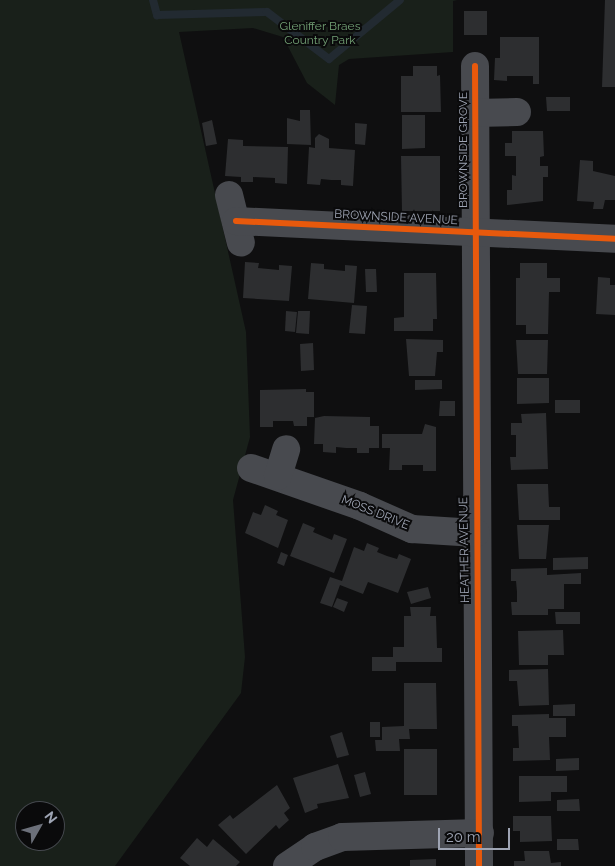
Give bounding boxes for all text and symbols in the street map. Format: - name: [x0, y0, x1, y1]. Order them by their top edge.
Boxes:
- park label: Gleniffer Braes Country Park: [279, 20, 361, 48]
- street label: BROWNSIDE GROVE: [457, 92, 471, 208]
- street label: BROWNSIDE AVENUE: [334, 208, 458, 228]
- street label: MOSS DRIVE: [339, 493, 411, 533]
- street label: HEATHER AVENUE: [457, 497, 473, 603]
- north arrow: [15, 801, 65, 851]
- text: N: [41, 808, 61, 827]
- scale bar: [440, 818, 512, 850]
- text: 20 m: [446, 828, 481, 846]

